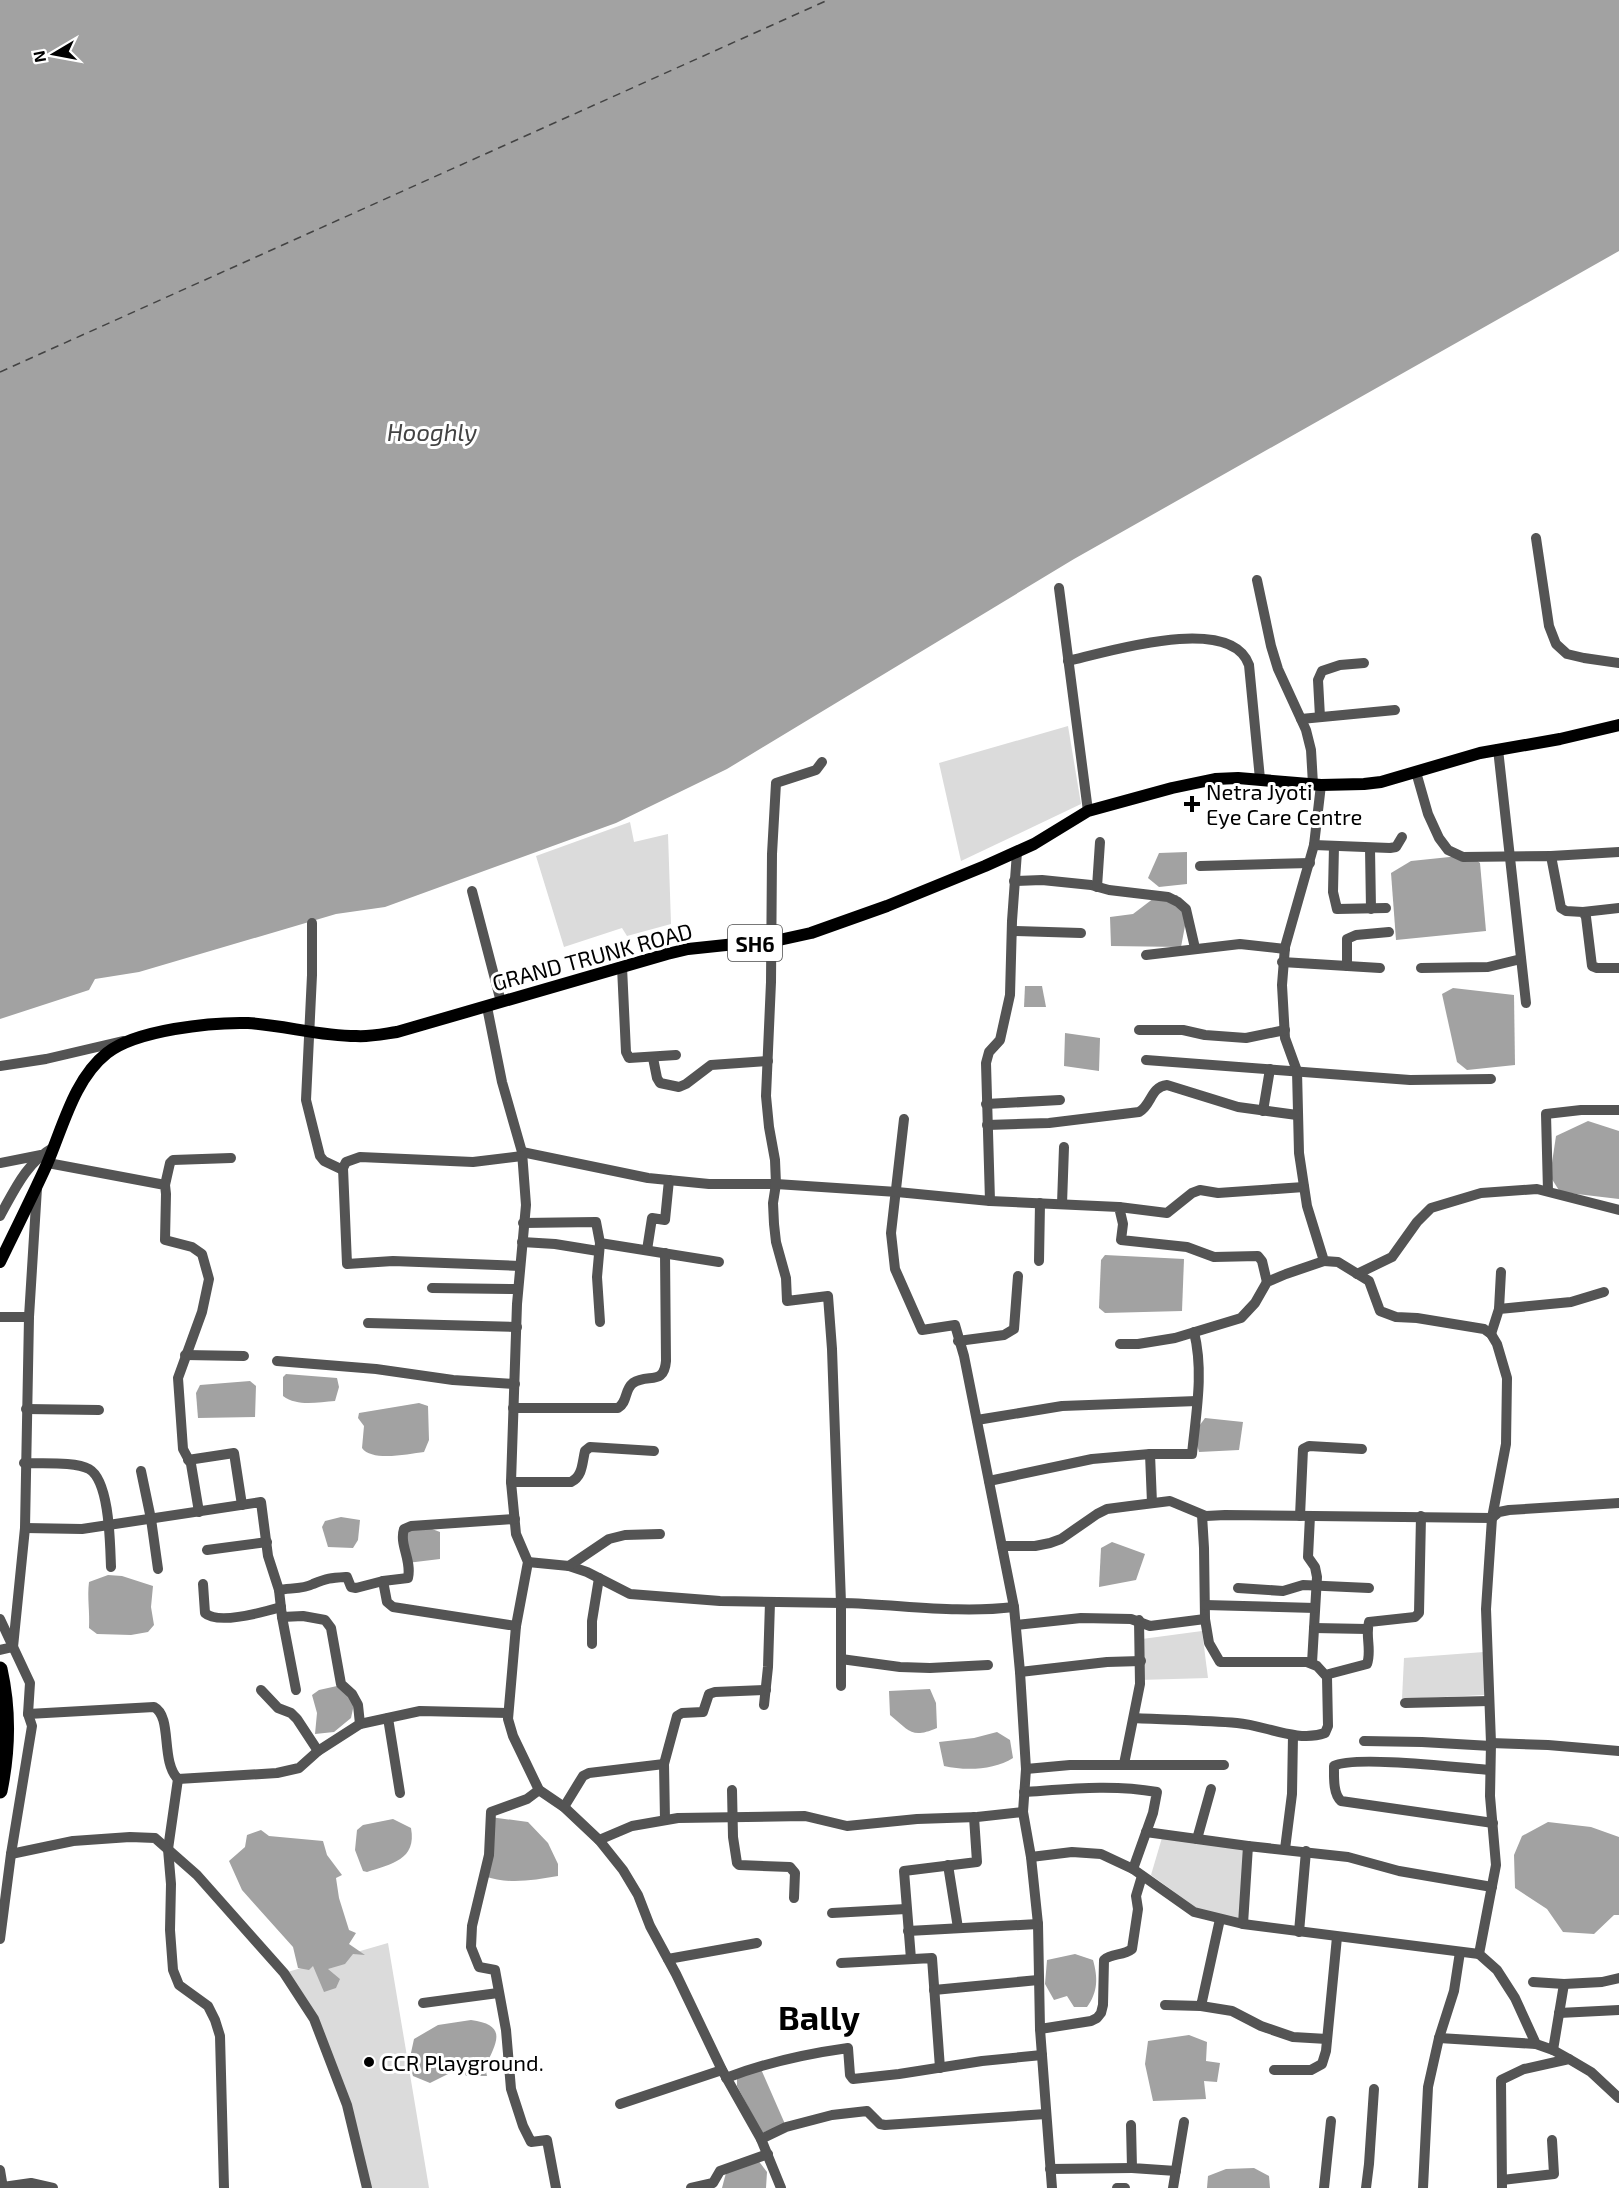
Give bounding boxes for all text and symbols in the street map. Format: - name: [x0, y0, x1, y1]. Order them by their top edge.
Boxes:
- north arrow: [24, 24, 84, 84]
- text: N: [28, 49, 49, 64]
- water label: Hooghly: [387, 417, 477, 446]
- place label: Netra Jyoti Eye Care Centre: [1206, 778, 1362, 829]
- marker: Netra Jyoti Eye Care Centre: [1183, 795, 1201, 813]
- street label: GRAND TRUNK ROAD: [489, 917, 695, 995]
- road number: SH6: [728, 925, 782, 961]
- district label: Bally: [778, 1996, 860, 2038]
- place label: CCR Playground.: [381, 2049, 544, 2075]
- marker: CCR Playground.: [362, 2055, 376, 2069]

